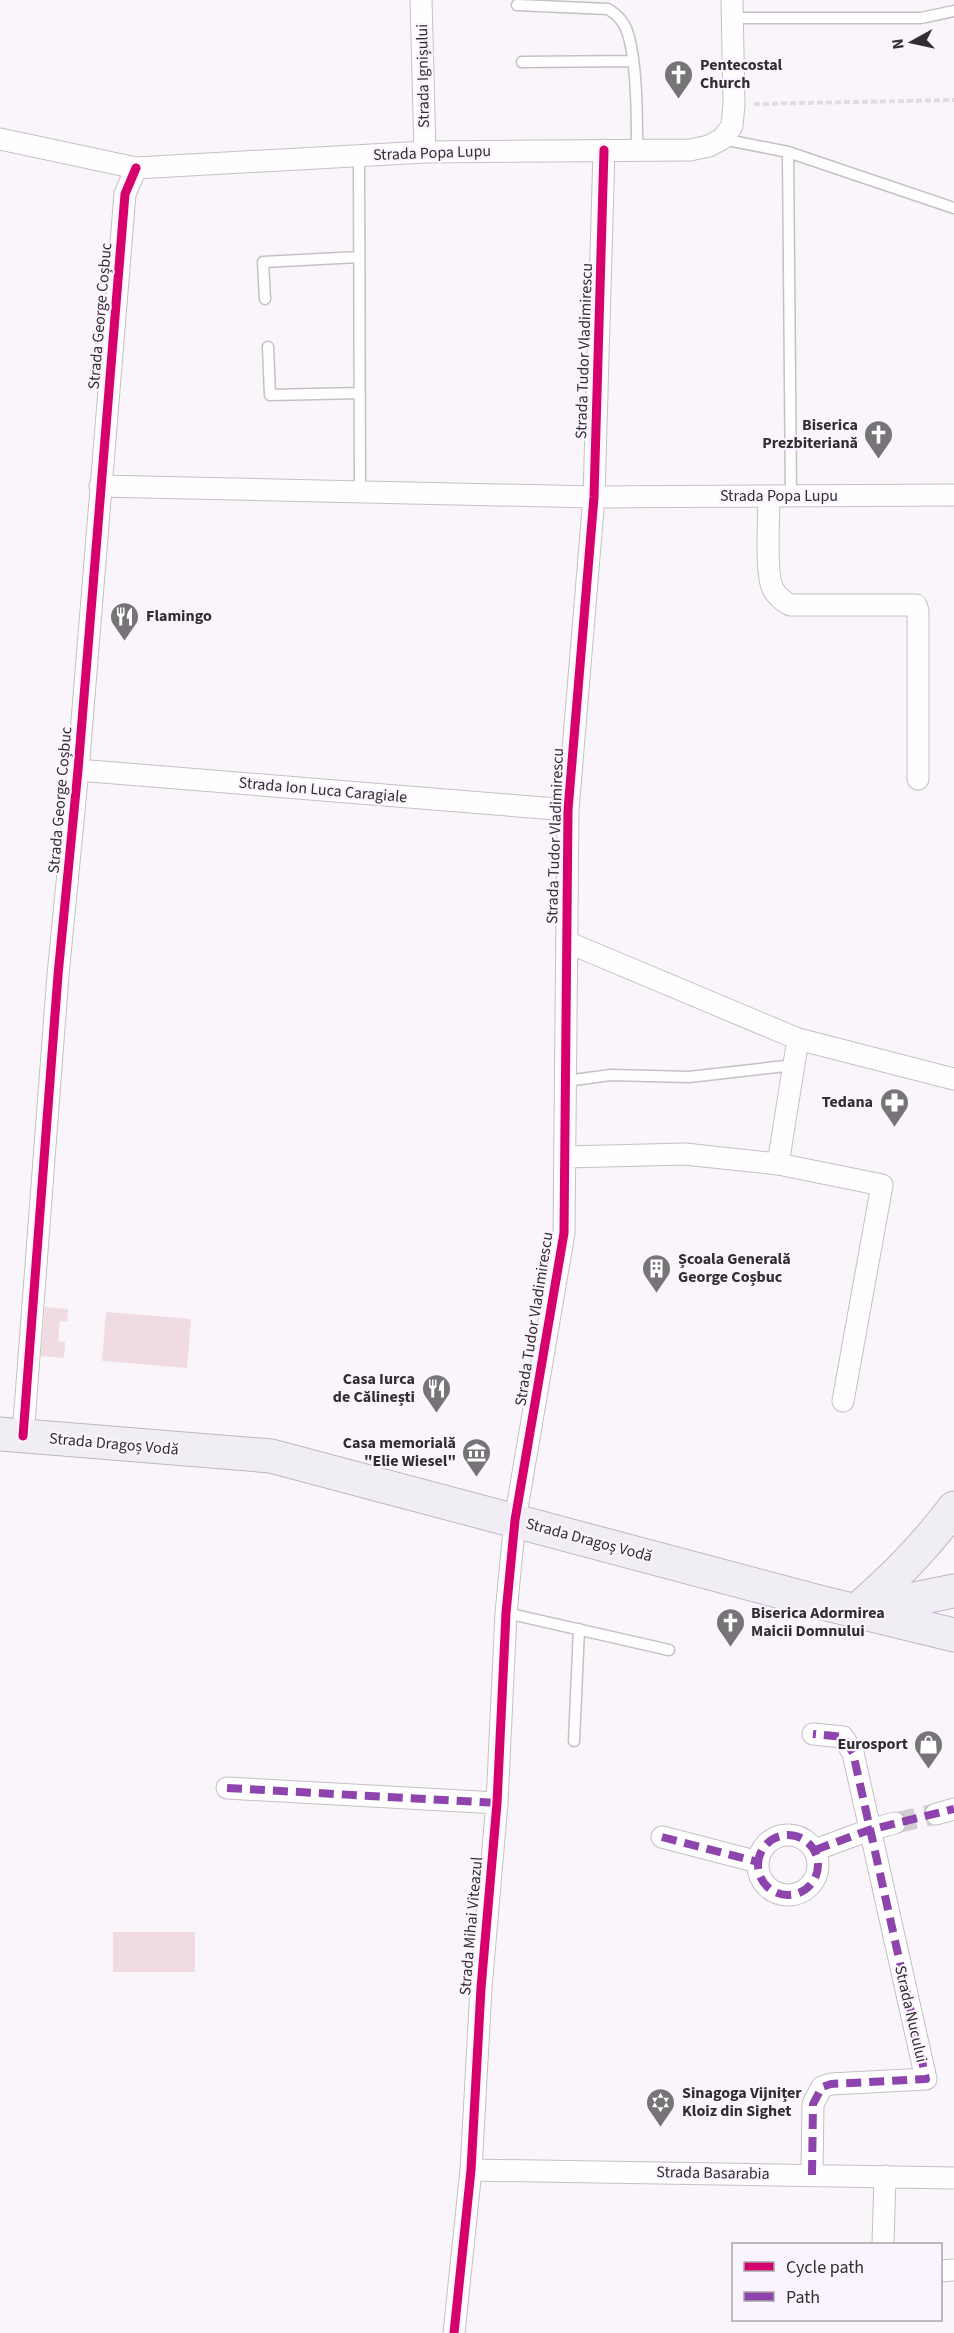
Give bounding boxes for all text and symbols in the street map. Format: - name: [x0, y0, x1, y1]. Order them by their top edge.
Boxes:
- north arrow: [882, 12, 942, 72]
- street label: Strada Ignișului: [411, 24, 435, 128]
- text: N: [887, 37, 910, 51]
- place label: Pentecostal Church: [700, 54, 783, 94]
- church icon: Pentecostal Church: [663, 58, 695, 100]
- street label: Strada Popa Lupu: [373, 140, 491, 166]
- street label: Strada George Coșbuc: [83, 242, 117, 390]
- street label: Strada Tudor Vladimirescu: [570, 263, 598, 439]
- place label: Biserica Prezbiteriană: [762, 414, 858, 454]
- church icon: Biserica Prezbiteriană: [863, 418, 895, 460]
- street label: Strada Popa Lupu: [720, 485, 838, 507]
- restaurant icon: Flamingo: [109, 600, 141, 642]
- place label: Flamingo: [146, 605, 212, 627]
- street label: Strada George Coșbuc: [43, 726, 77, 874]
- street label: Strada Tudor Vladimirescu: [541, 748, 569, 924]
- street label: Strada Ion Luca Caragiale: [238, 772, 408, 808]
- pharmacy icon: Tedana: [878, 1086, 910, 1128]
- place label: Tedana: [822, 1091, 873, 1113]
- street label: Strada Tudor Vladimirescu: [509, 1230, 559, 1408]
- place label: Școala Generală George Coșbuc: [678, 1248, 791, 1288]
- building icon: Școala Generală George Coșbuc: [641, 1252, 673, 1294]
- place label: Casa Iurca de Călinești: [333, 1368, 415, 1408]
- restaurant icon: Casa Iurca de Călinești: [420, 1372, 452, 1414]
- street label: Strada Dragoș Vodă: [48, 1427, 180, 1461]
- place label: Casa memorială "Elie Wiesel": [343, 1432, 456, 1472]
- museum icon: Casa memorială "Elie Wiesel": [461, 1436, 493, 1478]
- street label: Strada Dragoș Vodă: [523, 1513, 655, 1567]
- place label: Biserica Adormirea Maicii Domnului: [751, 1602, 885, 1642]
- church icon: Biserica Adormirea Maicii Domnului: [714, 1606, 746, 1648]
- shop icon: Eurosport: [913, 1728, 945, 1770]
- place label: Eurosport: [838, 1733, 908, 1755]
- street label: Strada Mihai Viteazul: [454, 1856, 488, 1996]
- street label: Strada Nucului: [889, 1963, 933, 2065]
- place label: Sinagoga Vijnițer Kloiz din Sighet: [682, 2082, 802, 2122]
- synagogue icon: Sinagoga Vijnițer Kloiz din Sighet: [645, 2086, 677, 2128]
- street label: Strada Basarabia: [656, 2161, 770, 2185]
- legend: [732, 2243, 942, 2321]
- text: Cycle path: [786, 2255, 864, 2280]
- text: Path: [786, 2285, 820, 2310]

